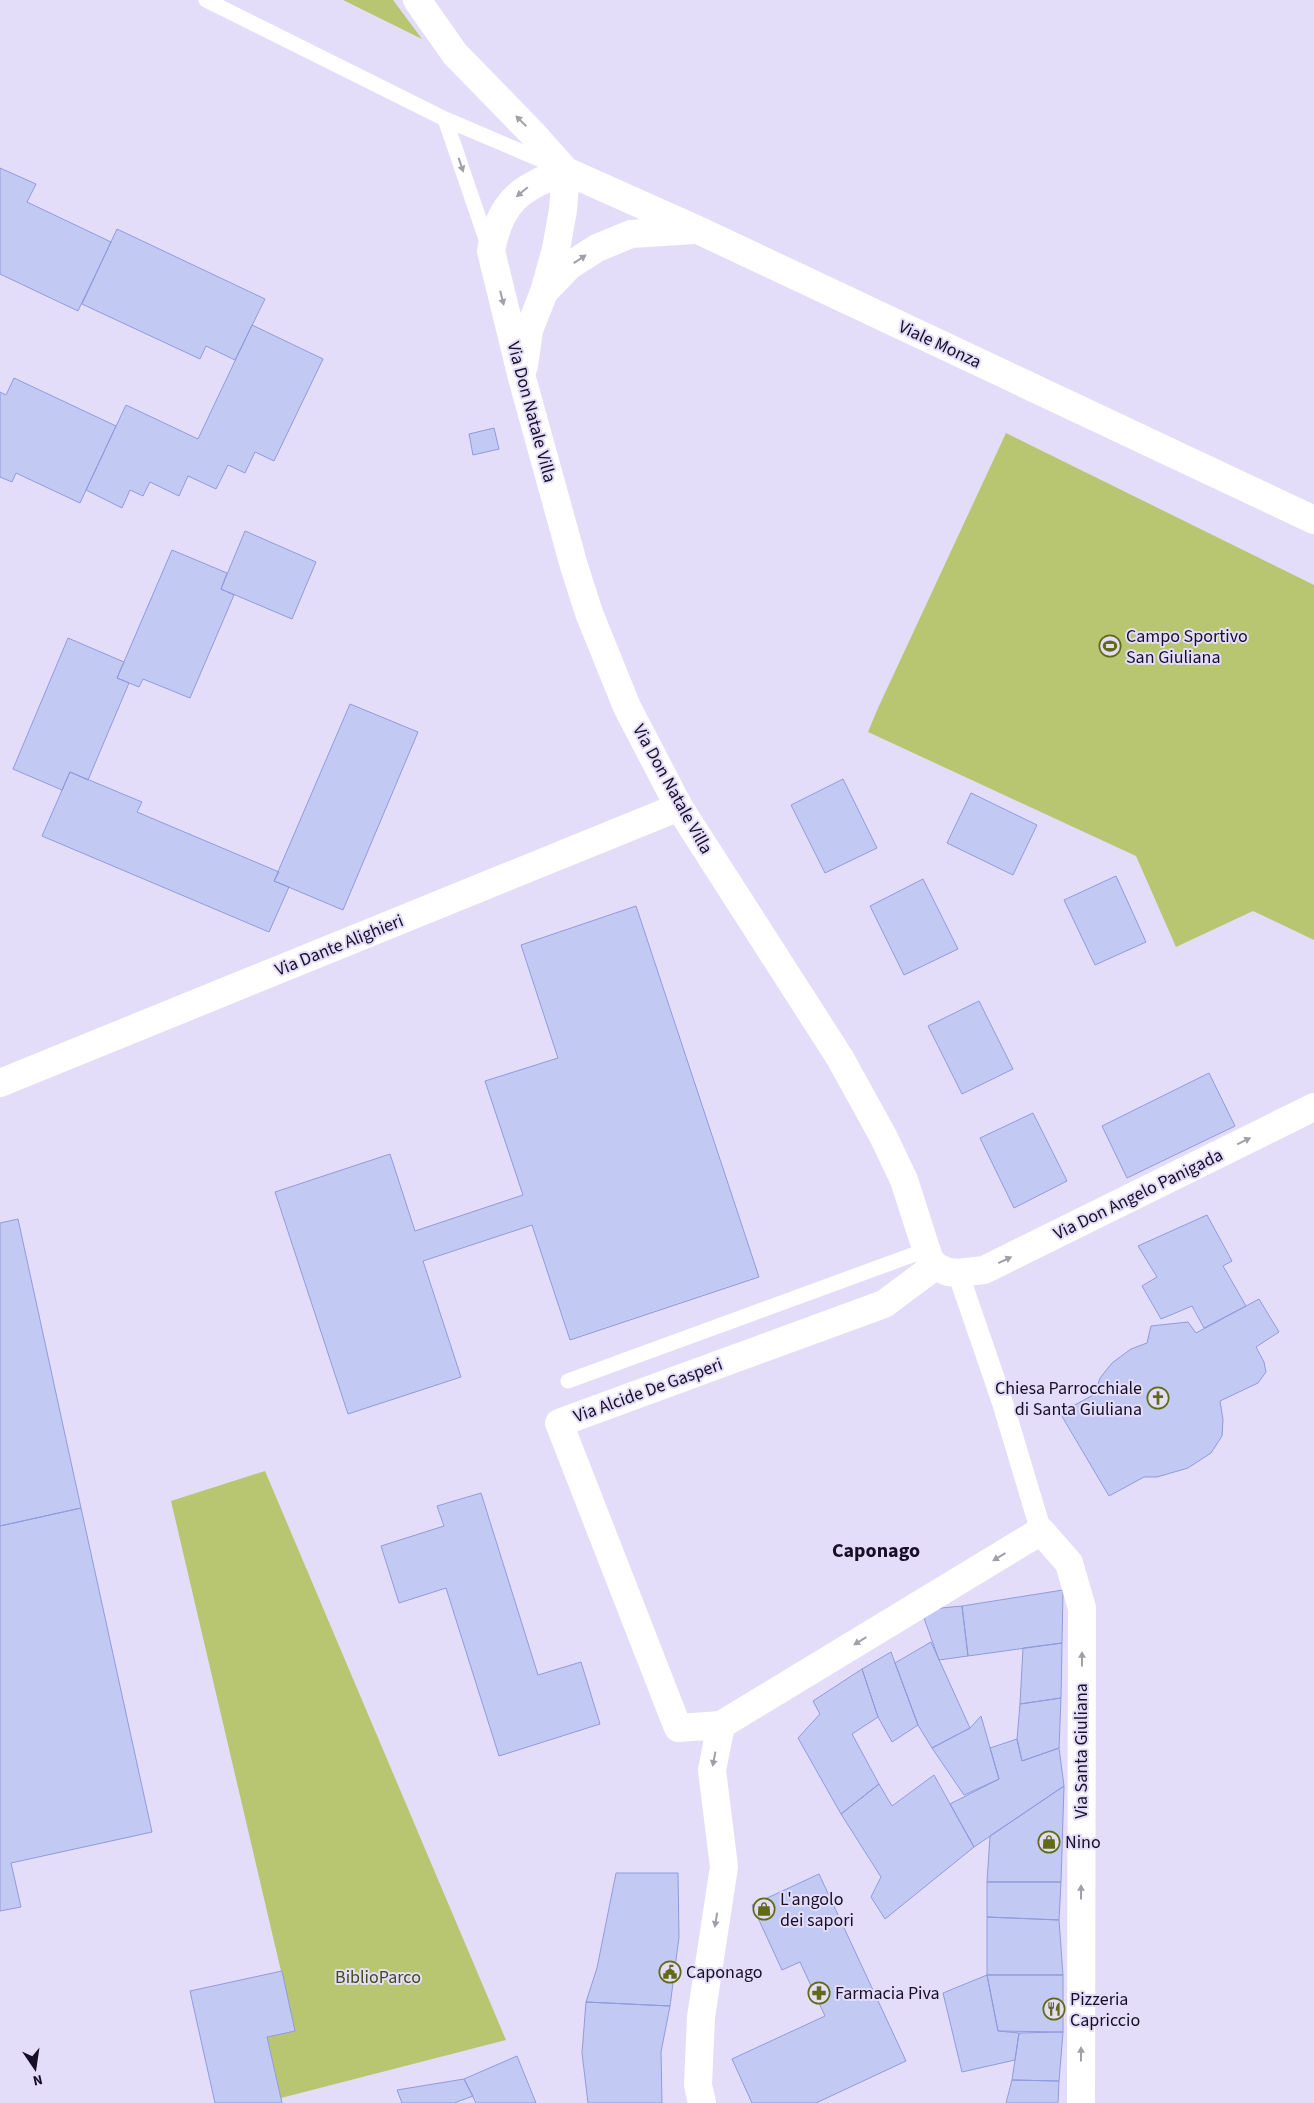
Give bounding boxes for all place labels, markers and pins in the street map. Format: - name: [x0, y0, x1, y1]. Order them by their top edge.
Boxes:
- place label: Campo Sportivo San Giuliana: [1126, 624, 1248, 670]
- sports icon: Campo Sportivo San Giuliana: [1098, 634, 1122, 658]
- place label: Chiesa Parrocchiale di Santa Giuliana: [995, 1376, 1142, 1422]
- church icon: Chiesa Parrocchiale di Santa Giuliana: [1146, 1386, 1170, 1410]
- shop icon: Nino: [1037, 1830, 1061, 1854]
- place label: Nino: [1065, 1830, 1101, 1855]
- place label: L'angolo dei sapori: [780, 1887, 854, 1933]
- shop icon: L'angolo dei sapori: [752, 1897, 776, 1921]
- public building icon: Caponago: [658, 1960, 682, 1984]
- place label: Caponago: [686, 1960, 763, 1985]
- pharmacy icon: Farmacia Piva: [807, 1981, 831, 2005]
- place label: Farmacia Piva: [835, 1981, 940, 2006]
- place label: Pizzeria Capriccio: [1070, 1987, 1140, 2033]
- restaurant icon: Pizzeria Capriccio: [1042, 1997, 1066, 2021]

